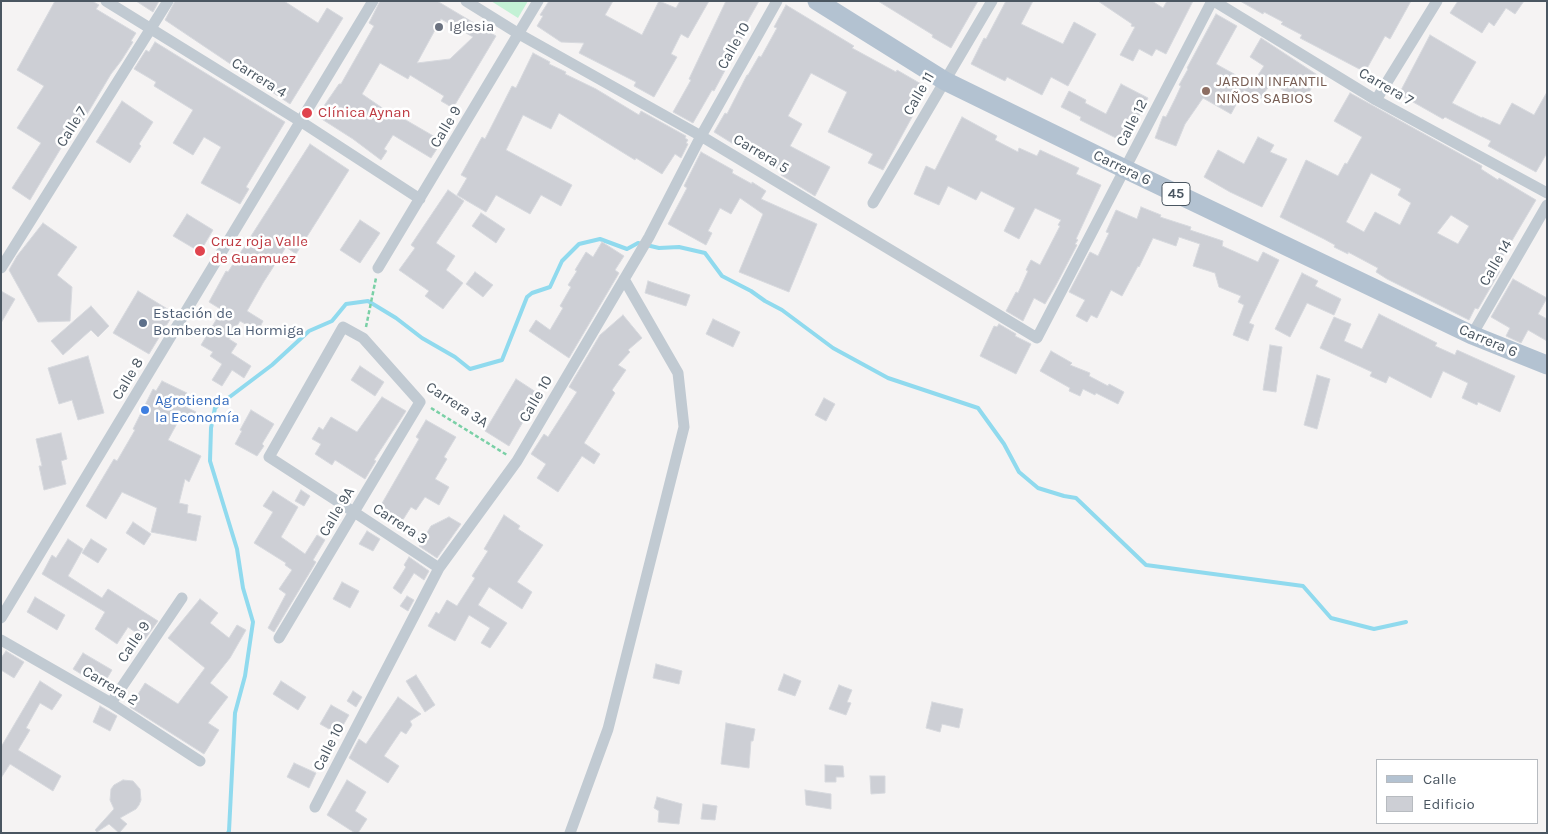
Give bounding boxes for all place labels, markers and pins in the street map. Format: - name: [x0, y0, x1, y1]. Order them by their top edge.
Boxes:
- place label: Iglesia: [449, 18, 494, 36]
- marker: Iglesia: [433, 21, 445, 33]
- place label: JARDIN INFANTIL NIÑOS SABIOS: [1216, 73, 1327, 108]
- marker: JARDIN INFANTIL NIÑOS SABIOS: [1200, 85, 1212, 97]
- place label: Clínica Aynan: [318, 104, 410, 122]
- marker: Clínica Aynan: [300, 106, 314, 120]
- place label: Cruz roja Valle de Guamuez: [211, 233, 308, 268]
- marker: Cruz roja Valle de Guamuez: [193, 244, 207, 258]
- place label: Estación de Bomberos La Hormiga: [153, 305, 304, 340]
- marker: Estación de Bomberos La Hormiga: [137, 317, 149, 329]
- place label: Agrotienda la Economía: [155, 392, 239, 427]
- marker: Agrotienda la Economía: [139, 404, 151, 416]

